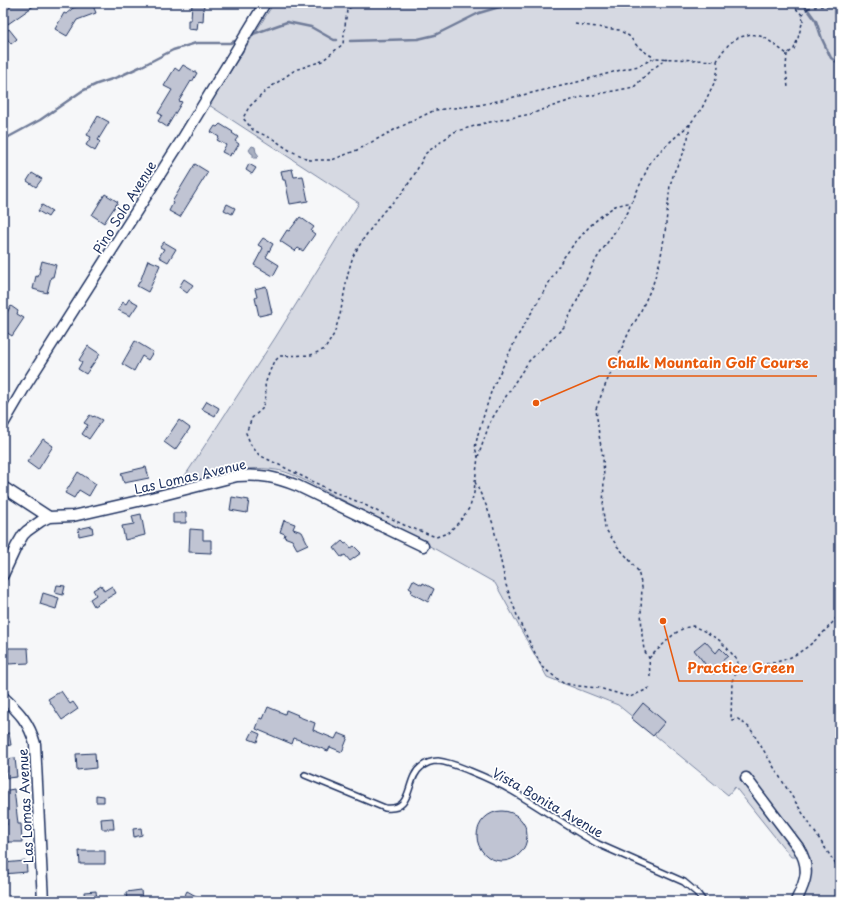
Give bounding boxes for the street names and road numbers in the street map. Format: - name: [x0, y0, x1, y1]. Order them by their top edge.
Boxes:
- street label: Pino Solo Avenue: [88, 157, 160, 257]
- street label: Las Lomas Avenue: [132, 454, 248, 498]
- street label: Las Lomas Avenue: [13, 748, 37, 864]
- street label: Vista Bonita Avenue: [489, 762, 607, 842]

